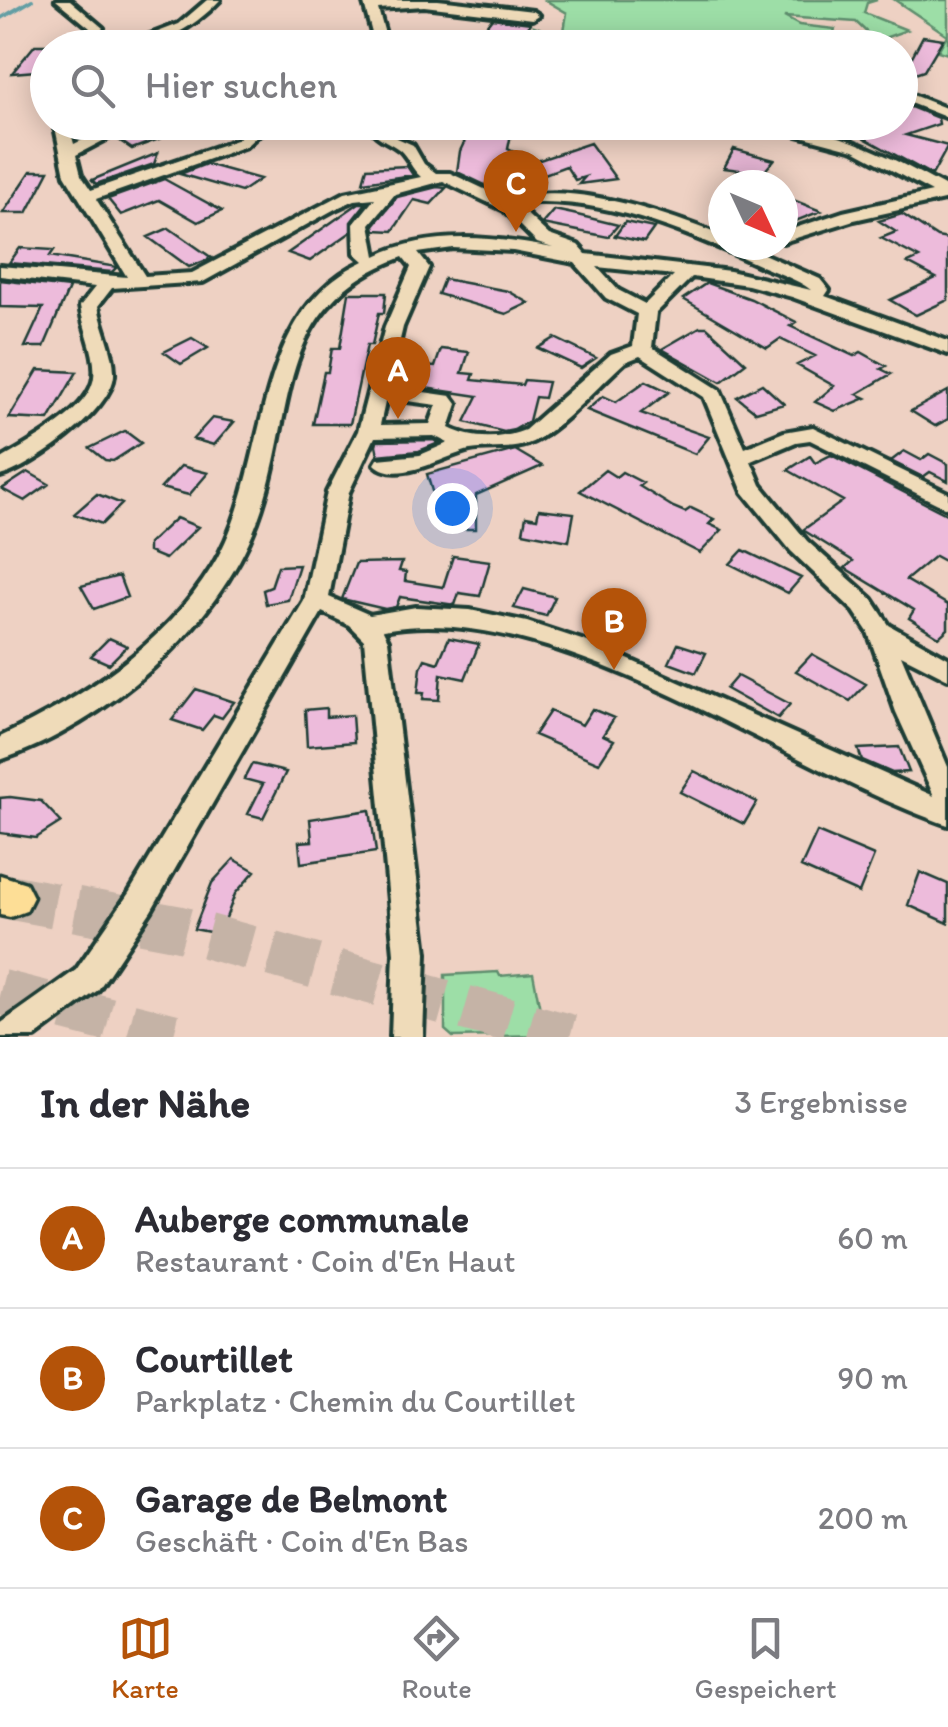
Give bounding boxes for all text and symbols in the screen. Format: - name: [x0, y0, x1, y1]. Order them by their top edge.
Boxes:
- search box: [30, 30, 918, 140]
- icon: search: [65, 58, 120, 113]
- text: Hier suchen: [145, 62, 337, 108]
- pin: C: [484, 150, 548, 232]
- north arrow: [708, 170, 798, 260]
- pin: A: [366, 336, 430, 419]
- your location: [427, 483, 478, 534]
- pin: B: [582, 588, 646, 670]
- text: In der Nähe: [40, 1077, 250, 1128]
- text: 3 Ergebnisse: [735, 1083, 908, 1121]
- text: Auberge communale: [135, 1196, 469, 1242]
- text: A: [62, 1219, 83, 1257]
- text: 60 m: [837, 1219, 908, 1257]
- text: Restaurant · Coin d'En Haut: [135, 1242, 516, 1280]
- text: Courtillet: [135, 1336, 292, 1382]
- text: B: [62, 1359, 83, 1397]
- text: 90 m: [837, 1359, 908, 1397]
- text: Parkplatz · Chemin du Courtillet: [135, 1382, 576, 1420]
- text: Garage de Belmont: [135, 1476, 447, 1522]
- text: C: [62, 1499, 83, 1537]
- text: 200 m: [818, 1499, 908, 1537]
- text: Geschäft · Coin d'En Bas: [135, 1522, 469, 1560]
- tab: Karte: [111, 1611, 179, 1705]
- tab: Route: [401, 1611, 472, 1705]
- tab: Gespeichert: [695, 1611, 837, 1705]

